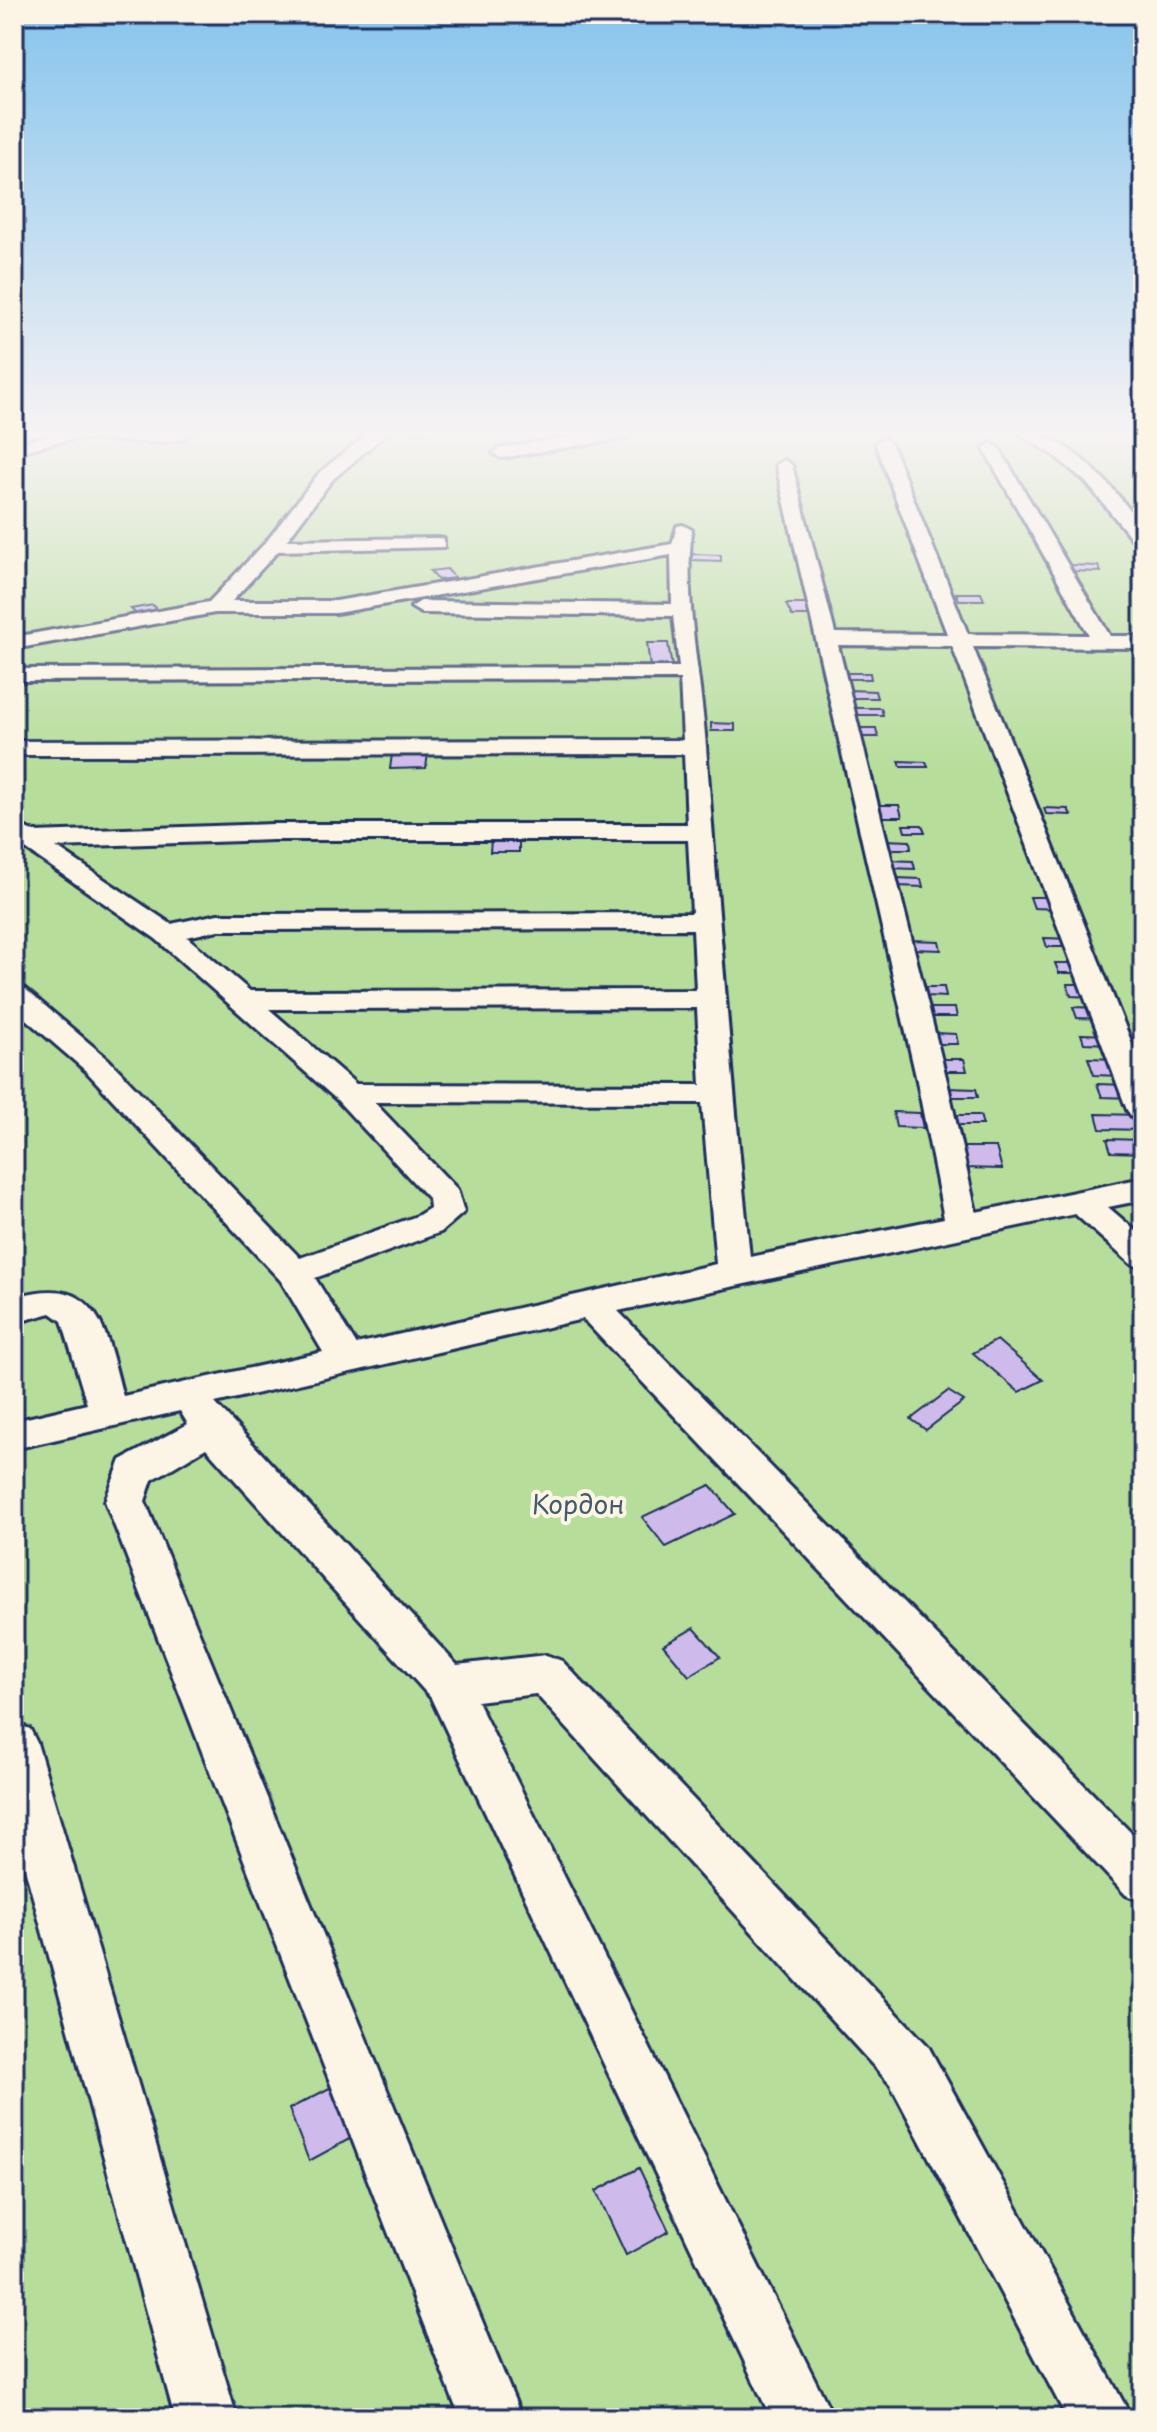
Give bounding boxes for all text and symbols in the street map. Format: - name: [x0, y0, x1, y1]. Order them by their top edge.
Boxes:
- park label: Кордон: [532, 1484, 624, 1523]

